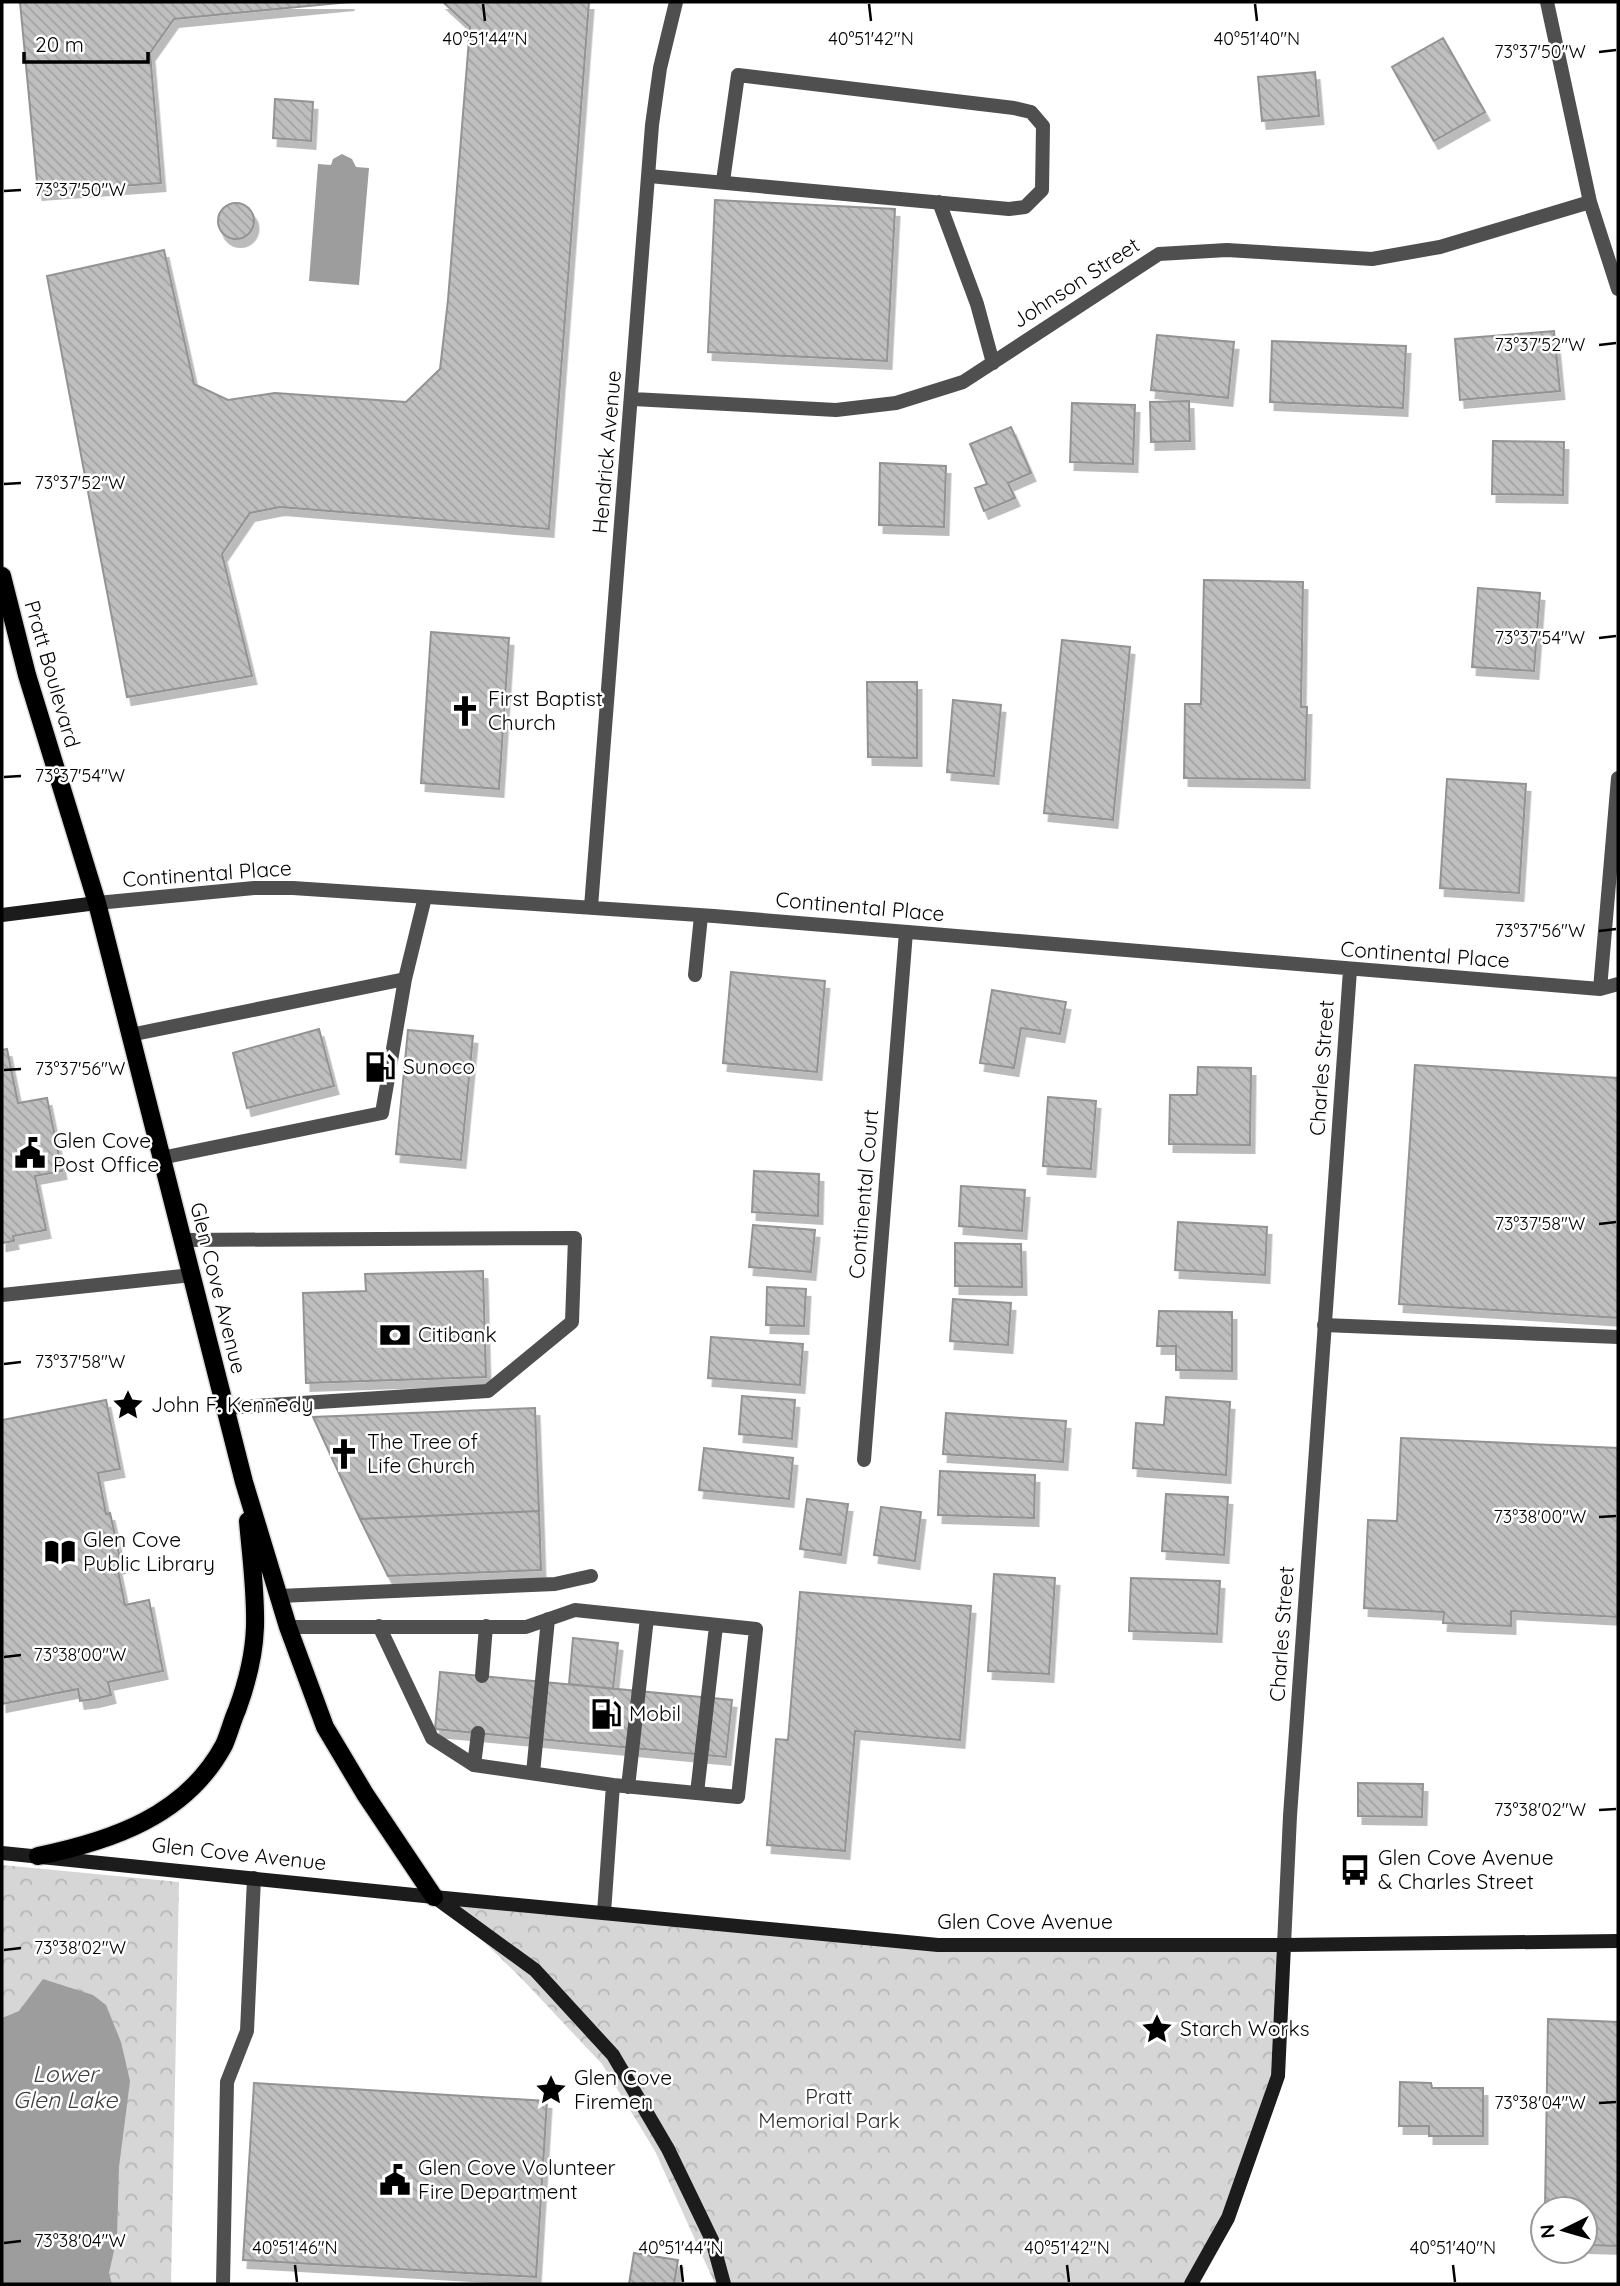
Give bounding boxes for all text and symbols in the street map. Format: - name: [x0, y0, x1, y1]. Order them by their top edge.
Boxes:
- scale bar: [24, 21, 149, 65]
- text: 40°51'44"N: [442, 27, 528, 50]
- text: 40°51'42"N: [828, 27, 914, 50]
- text: 40°51'40"N: [1214, 27, 1300, 50]
- text: 20 m: [35, 31, 84, 57]
- text: 73°37'50"W: [1494, 40, 1586, 63]
- text: 73°37'50"W: [34, 178, 126, 201]
- street label: Johnson Street: [1007, 231, 1144, 333]
- text: 73°37'52"W: [1495, 333, 1585, 356]
- street label: Hendrick Avenue: [586, 369, 626, 535]
- text: 73°37'52"W: [35, 471, 125, 494]
- street label: Pratt Boulevard: [20, 597, 86, 750]
- text: 73°37'54"W: [1495, 626, 1585, 649]
- place label: First Baptist Church: [488, 685, 603, 735]
- church icon: First Baptist Church: [448, 694, 482, 728]
- text: 73°37'54"W: [35, 764, 125, 787]
- street label: Continental Place: [121, 854, 292, 892]
- street label: Continental Place: [775, 886, 946, 926]
- text: 73°37'56"W: [1495, 919, 1585, 942]
- street label: Continental Place: [1340, 935, 1511, 973]
- street label: Charles Street: [1303, 999, 1339, 1137]
- fuel station icon: Sunoco: [363, 1050, 397, 1084]
- place label: Sunoco: [403, 1053, 475, 1079]
- text: 73°37'56"W: [35, 1057, 125, 1080]
- street label: Continental Court: [843, 1108, 883, 1280]
- place label: Glen Cove Post Office: [53, 1127, 159, 1177]
- public building icon: Glen Cove Post Office: [13, 1136, 47, 1170]
- street label: Glen Cove Avenue: [185, 1199, 253, 1376]
- text: 73°37'58"W: [1495, 1212, 1585, 1235]
- bank icon: Citibank: [378, 1318, 412, 1352]
- place label: Citibank: [418, 1321, 497, 1347]
- text: 73°37'58"W: [35, 1350, 125, 1373]
- place icon: John F. Kennedy: [111, 1388, 145, 1422]
- place label: John F. Kennedy: [151, 1391, 313, 1417]
- place label: The Tree of Life Church: [367, 1428, 478, 1478]
- church icon: The Tree of Life Church: [327, 1437, 361, 1471]
- text: 73°38'00"W: [1494, 1505, 1586, 1528]
- place label: Glen Cove Public Library: [83, 1526, 215, 1576]
- library icon: Glen Cove Public Library: [43, 1535, 77, 1569]
- street label: Charles Street: [1263, 1565, 1299, 1703]
- text: 73°38'00"W: [34, 1643, 126, 1666]
- fuel station icon: Mobil: [589, 1697, 623, 1731]
- place label: Mobil: [629, 1700, 681, 1726]
- text: 73°38'02"W: [1494, 1798, 1586, 1821]
- street label: Glen Cove Avenue: [150, 1831, 328, 1875]
- place label: Glen Cove Avenue & Charles Street: [1378, 1844, 1554, 1894]
- bus stop icon: Glen Cove Avenue & Charles Street: [1338, 1853, 1372, 1887]
- street label: Glen Cove Avenue: [937, 1908, 1113, 1934]
- text: 73°38'02"W: [34, 1936, 126, 1959]
- place icon: Starch Works: [1140, 2012, 1174, 2046]
- place label: Starch Works: [1180, 2015, 1310, 2041]
- water label: Lower Glen Lake: [13, 2059, 118, 2114]
- place label: Glen Cove Firemen: [574, 2064, 672, 2114]
- place icon: Glen Cove Firemen: [534, 2073, 568, 2107]
- park label: Pratt Memorial Park: [758, 2083, 900, 2133]
- text: 73°38'04"W: [1494, 2091, 1586, 2114]
- place label: Glen Cove Volunteer Fire Department: [418, 2154, 616, 2204]
- public building icon: Glen Cove Volunteer Fire Department: [378, 2163, 412, 2197]
- north arrow: [1529, 2195, 1599, 2265]
- text: N: [1535, 2223, 1560, 2239]
- text: 73°38'04"W: [34, 2229, 126, 2252]
- text: 40°51'46"N: [252, 2236, 338, 2259]
- text: 40°51'44"N: [638, 2236, 724, 2259]
- text: 40°51'42"N: [1024, 2236, 1110, 2259]
- text: 40°51'40"N: [1410, 2236, 1496, 2259]

